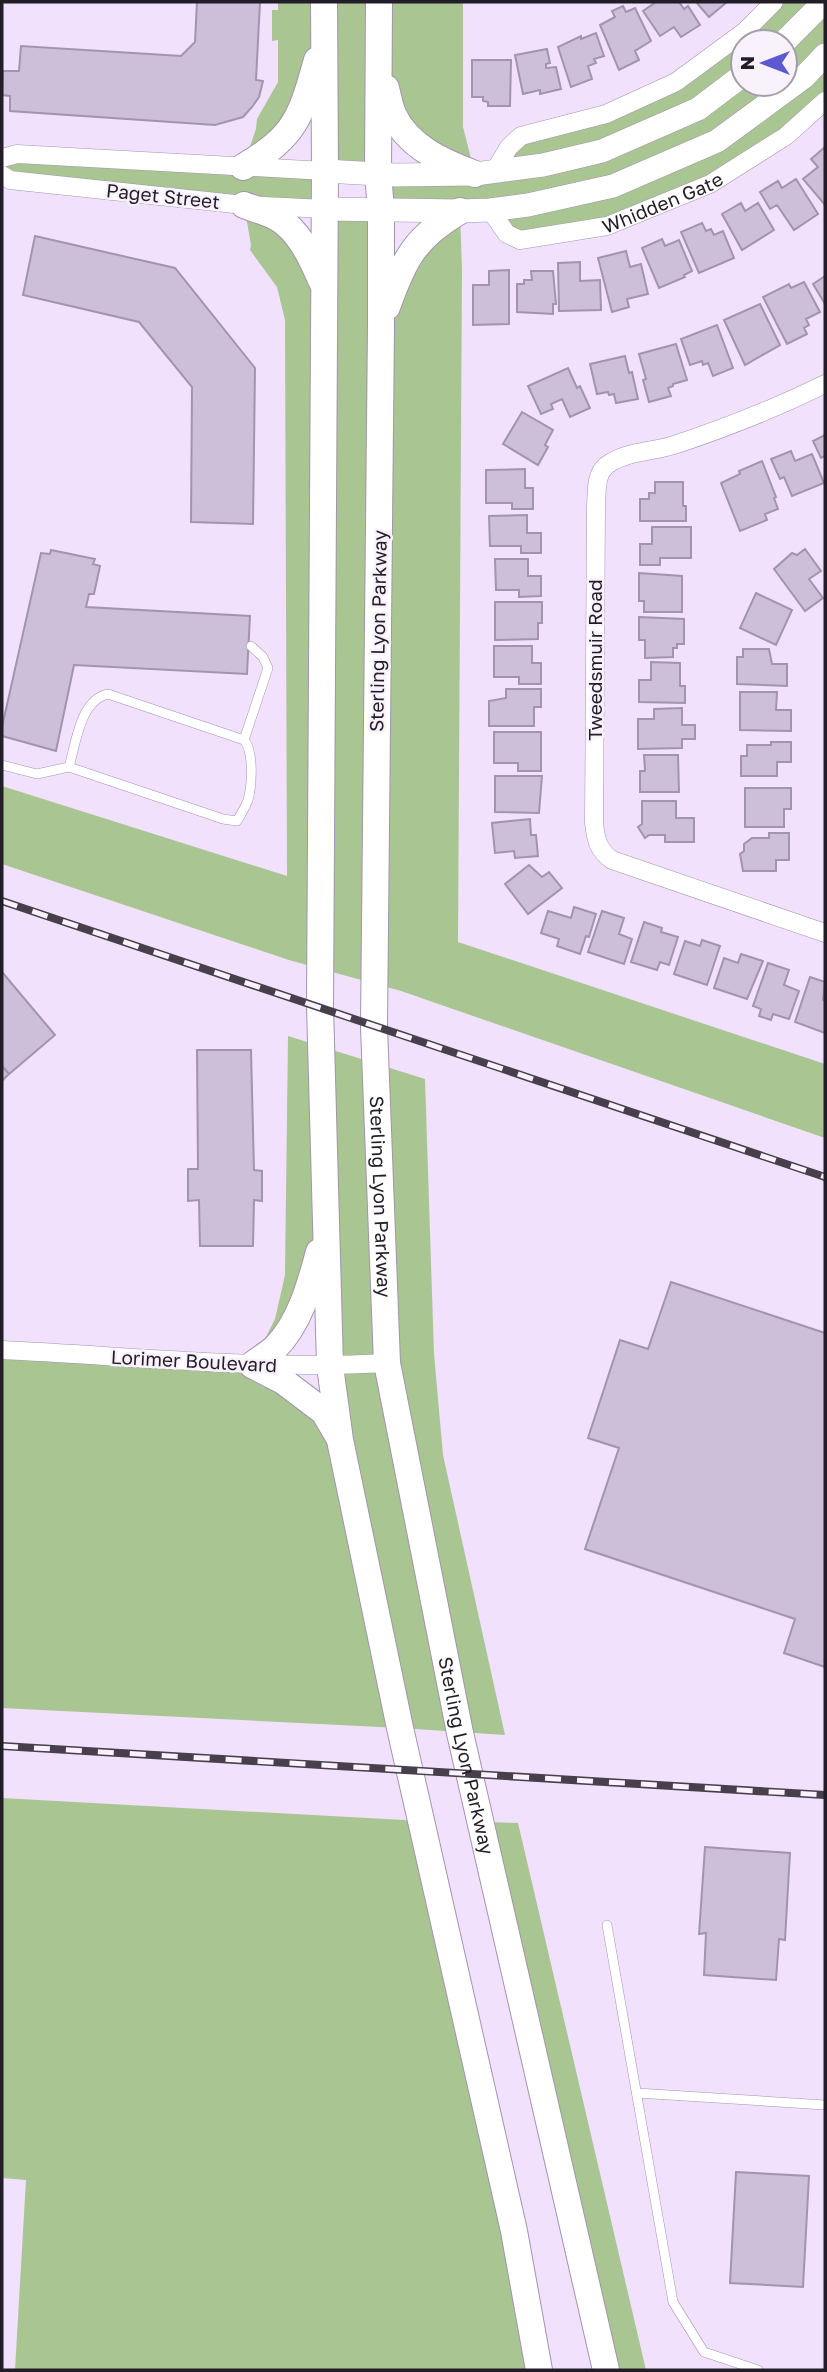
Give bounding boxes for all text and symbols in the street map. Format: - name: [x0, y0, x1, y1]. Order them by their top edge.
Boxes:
- north arrow: [729, 28, 799, 98]
- text: N: [735, 56, 758, 70]
- street label: Whidden Gate: [599, 167, 727, 238]
- street label: Paget Street: [105, 178, 221, 213]
- street label: Sterling Lyon Parkway: [364, 530, 391, 732]
- street label: Tweedsmuir Road: [583, 579, 606, 741]
- street label: Sterling Lyon Parkway: [366, 1095, 396, 1298]
- street label: Lorimer Boulevard: [110, 1345, 278, 1376]
- street label: Sterling Lyon Parkway: [434, 1655, 500, 1857]

